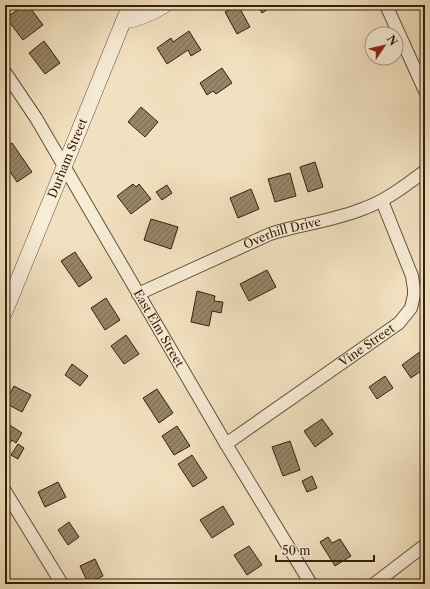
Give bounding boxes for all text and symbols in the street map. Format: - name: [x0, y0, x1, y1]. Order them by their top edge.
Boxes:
- north arrow: [364, 26, 404, 66]
- text: N: [384, 32, 401, 49]
- street label: Durham Street: [44, 115, 90, 200]
- street label: Overhill Drive: [241, 214, 323, 252]
- street label: East Elm Street: [131, 287, 188, 370]
- street label: Vine Street: [335, 320, 398, 370]
- scale bar: [276, 537, 374, 563]
- text: 50 m: [282, 543, 311, 558]

